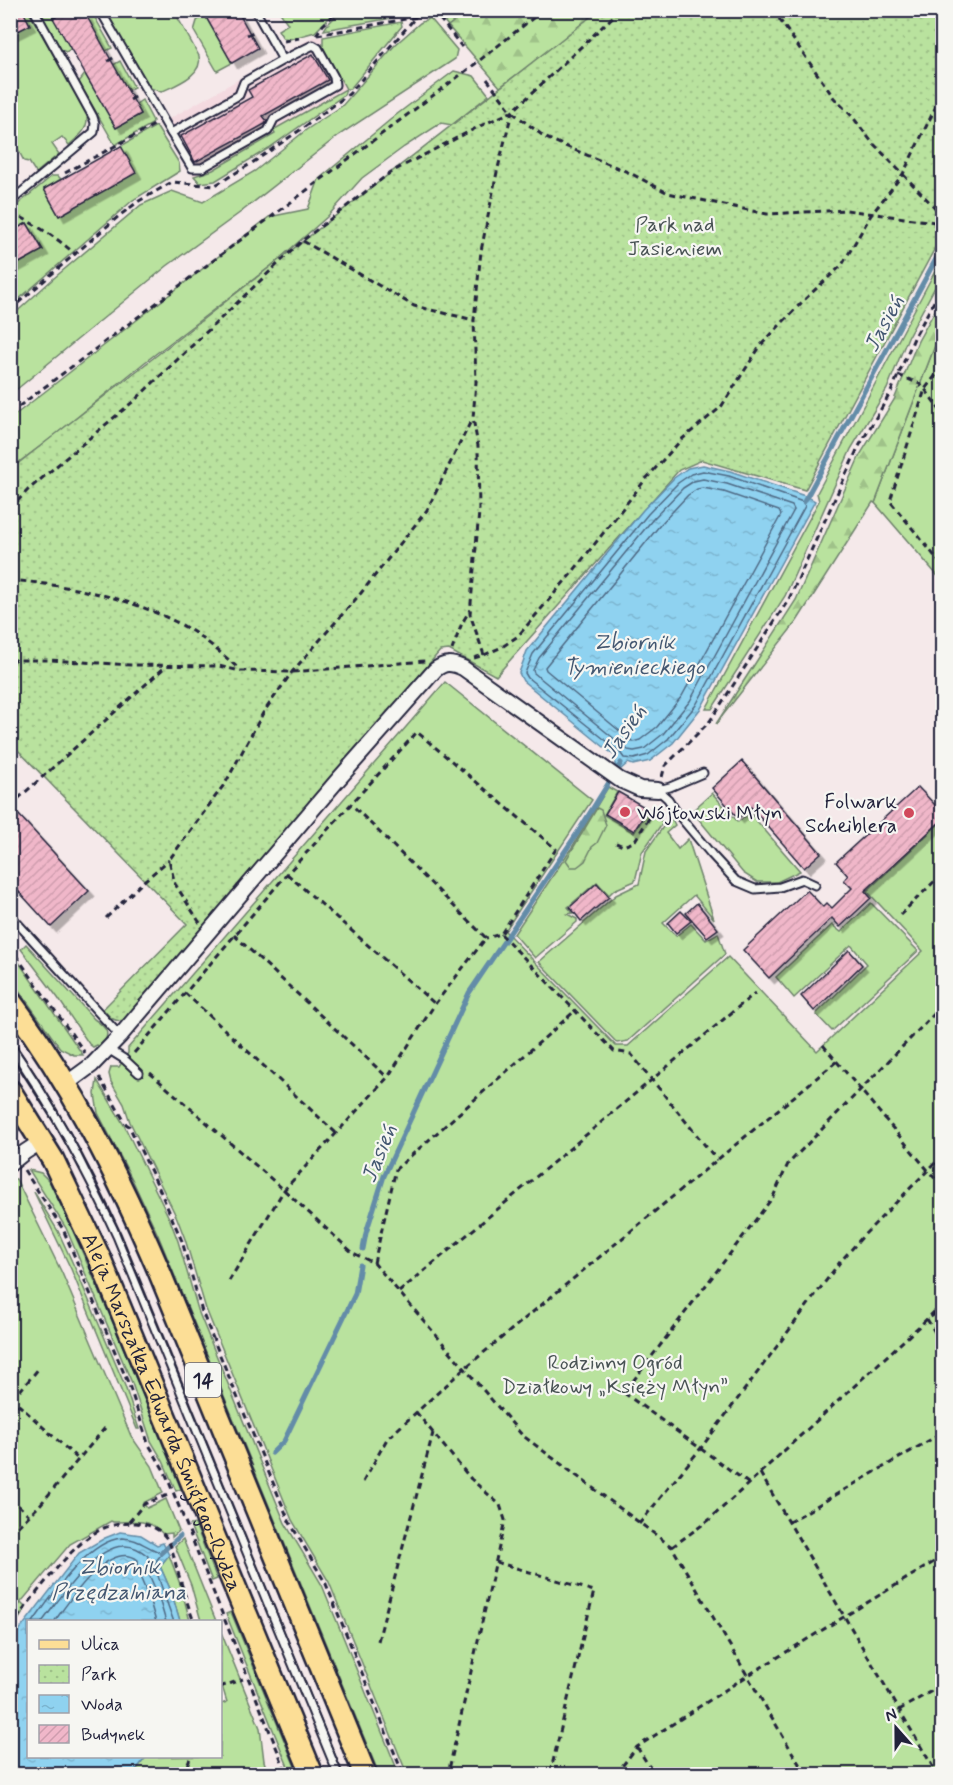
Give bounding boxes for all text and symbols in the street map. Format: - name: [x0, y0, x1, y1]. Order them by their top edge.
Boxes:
- park label: Park nad Jasieniem: [628, 211, 722, 263]
- water label: Jasień: [858, 291, 911, 357]
- water label: Zbiornik Tymienieckiego: [564, 629, 705, 683]
- water label: Jasień: [596, 699, 653, 765]
- place label: Folwark Scheiblera: [805, 788, 897, 840]
- place label: Wójtowski Młyn: [637, 799, 783, 827]
- marker: Wójtowski Młyn: [618, 805, 632, 819]
- marker: Folwark Scheiblera: [902, 806, 916, 820]
- water label: Jasień: [356, 1120, 404, 1187]
- street label: Aleja Marszałka Edwarda Śmigłego-Rydza: [75, 1228, 248, 1596]
- park label: Rodzinny Ogród Działkowy „Księży Młyn”: [502, 1349, 728, 1401]
- road number: 14: [185, 1363, 221, 1397]
- water label: Zbiornik Przędzalniana: [51, 1554, 187, 1607]
- legend: [27, 1620, 222, 1758]
- text: Ulica: [81, 1633, 120, 1657]
- text: Park: [81, 1663, 117, 1687]
- text: Woda: [81, 1693, 123, 1717]
- north arrow: [866, 1698, 926, 1758]
- text: N: [882, 1704, 900, 1727]
- text: Budynek: [81, 1723, 145, 1747]

